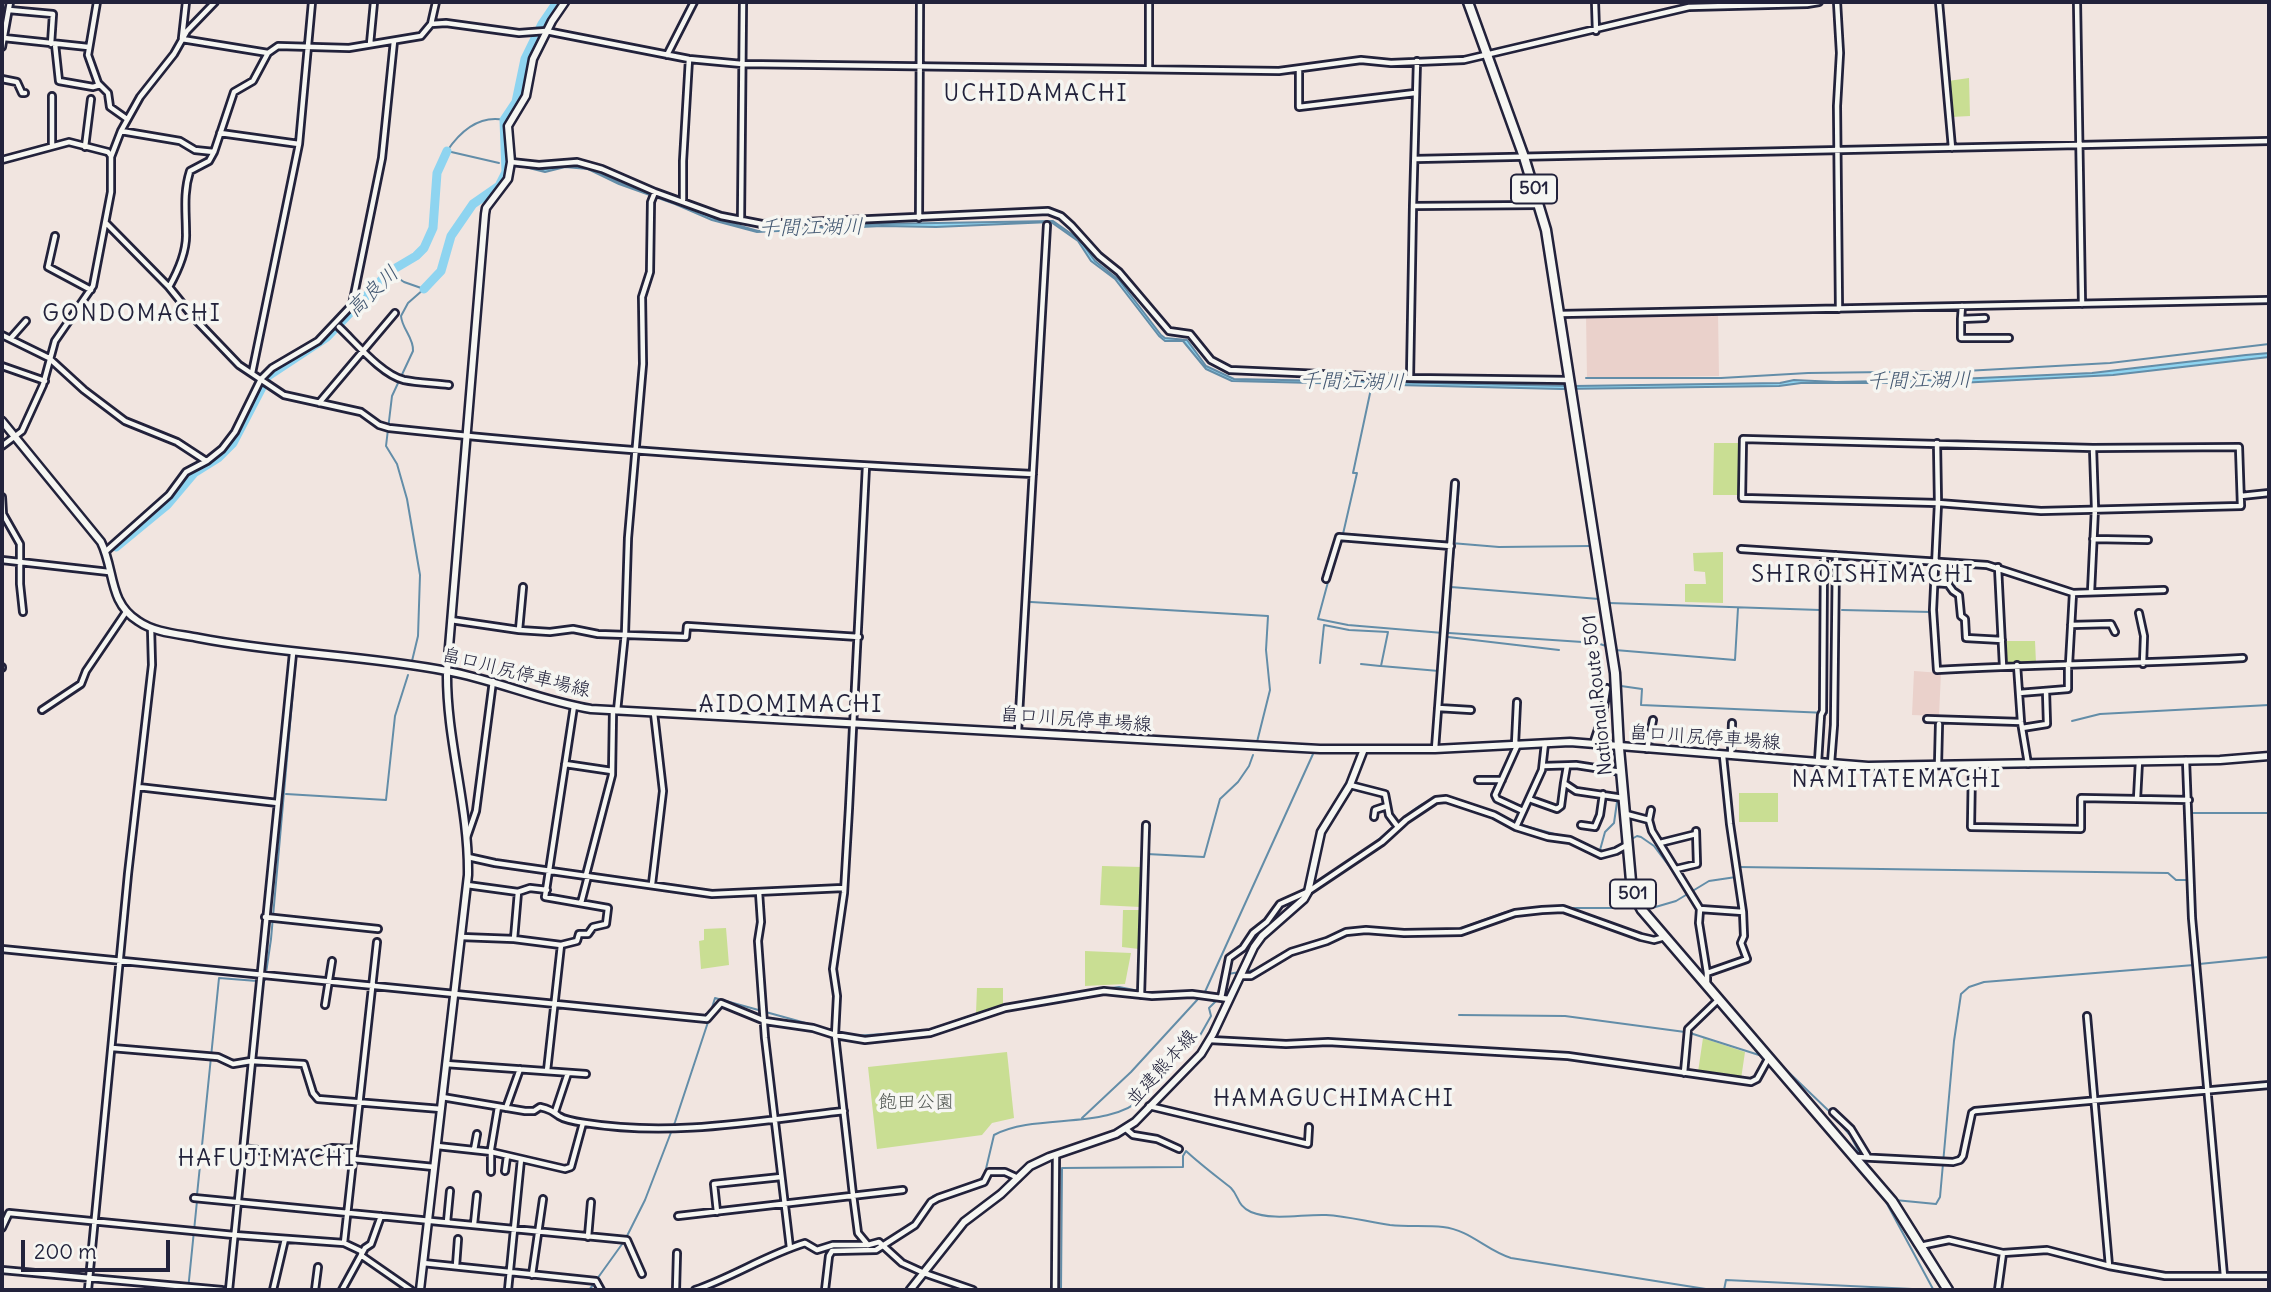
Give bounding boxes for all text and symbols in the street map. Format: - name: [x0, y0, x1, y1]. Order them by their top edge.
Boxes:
- district label: UCHIDAMACHI: [945, 80, 1127, 108]
- road number: 501: [1511, 174, 1557, 204]
- water label: 千間江湖川: [758, 214, 864, 242]
- water label: 高良川: [342, 261, 404, 323]
- district label: GONDOMACHI: [44, 300, 220, 328]
- water label: 千間江湖川: [1866, 367, 1972, 395]
- water label: 千間江湖川: [1299, 368, 1405, 396]
- district label: SHIROISHIMACHI: [1753, 561, 1973, 589]
- street label: National Route 501: [1578, 614, 1618, 776]
- street label: 畠口川尻停車場線: [439, 644, 593, 702]
- district label: AIDOMIMACHI: [700, 691, 882, 719]
- street label: 畠口川尻停車場線: [999, 703, 1153, 737]
- street label: 畠口川尻停車場線: [1628, 721, 1782, 755]
- district label: NAMITATEMACHI: [1793, 766, 2001, 794]
- road number: 501: [1610, 880, 1656, 908]
- street label: 並建熊本線: [1122, 1025, 1202, 1111]
- district label: HAMAGUCHIMACHI: [1215, 1085, 1453, 1113]
- park label: 飽田公園: [878, 1092, 954, 1114]
- district label: HAFUJIMACHI: [179, 1145, 355, 1173]
- scale bar: [24, 1226, 173, 1270]
- text: 200 m: [34, 1238, 97, 1265]

